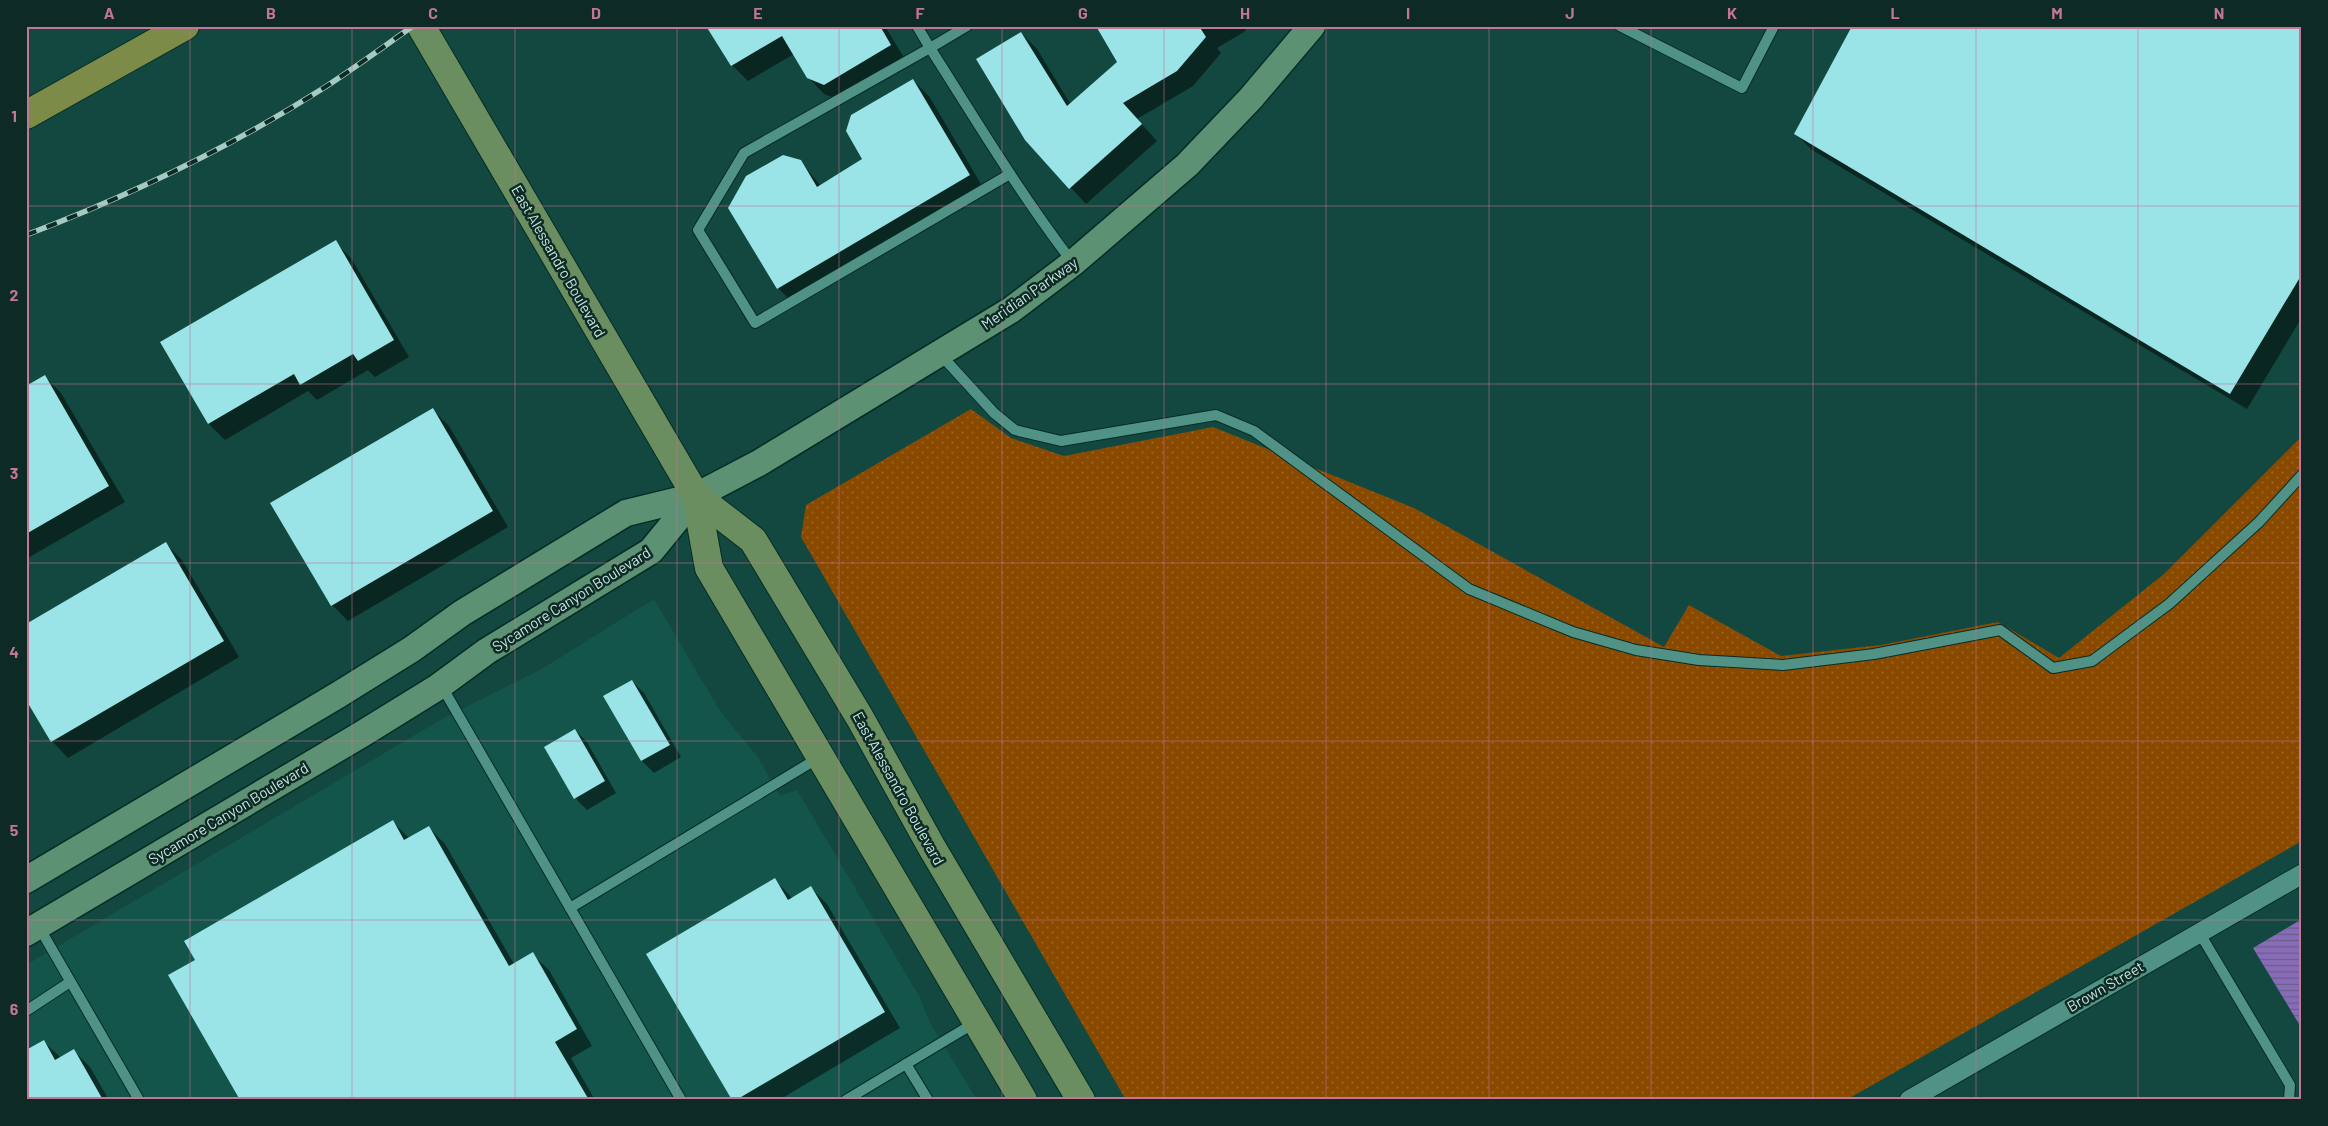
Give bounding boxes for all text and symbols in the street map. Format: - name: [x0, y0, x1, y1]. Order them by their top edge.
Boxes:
- text: A: [104, 3, 115, 22]
- text: B: [266, 3, 276, 22]
- text: C: [428, 3, 438, 22]
- text: D: [591, 3, 601, 22]
- text: E: [753, 3, 763, 22]
- text: F: [916, 3, 925, 22]
- text: G: [1078, 3, 1088, 22]
- text: H: [1240, 3, 1250, 22]
- text: I: [1406, 3, 1410, 22]
- text: J: [1565, 3, 1575, 22]
- text: K: [1727, 3, 1737, 22]
- text: L: [1890, 3, 1900, 22]
- text: M: [2051, 3, 2063, 22]
- text: N: [2214, 3, 2224, 22]
- text: 1: [11, 106, 17, 125]
- street label: East Alessandro Boulevard: [508, 182, 610, 340]
- street label: Meridian Parkway: [977, 253, 1081, 333]
- text: 2: [10, 285, 19, 304]
- text: 3: [10, 463, 18, 482]
- street label: Sycamore Canyon Boulevard: [488, 543, 654, 655]
- text: 4: [9, 642, 19, 661]
- street label: East Alessandro Boulevard: [849, 708, 949, 868]
- street label: Sycamore Canyon Boulevard: [145, 758, 311, 868]
- text: 5: [10, 820, 19, 839]
- street label: Brown Street: [2063, 957, 2147, 1015]
- text: 6: [10, 999, 19, 1018]

